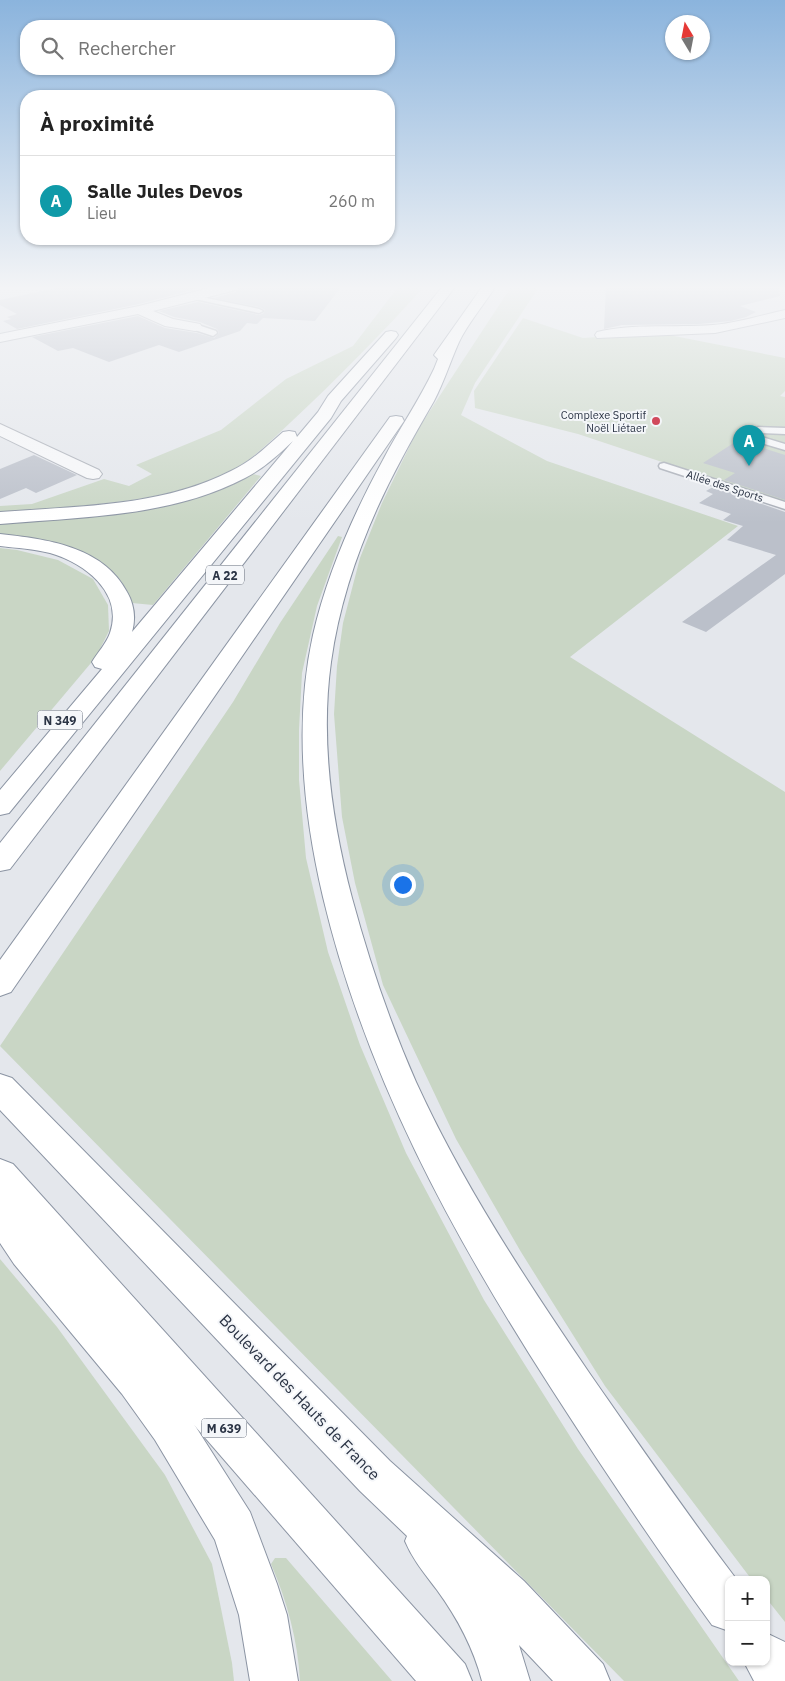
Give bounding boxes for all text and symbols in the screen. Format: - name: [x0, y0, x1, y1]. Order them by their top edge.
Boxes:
- north arrow: [665, 15, 710, 60]
- search box: [20, 20, 395, 75]
- icon: search: [38, 34, 66, 62]
- text: Rechercher: [78, 36, 176, 60]
- text: À proximité: [40, 109, 154, 137]
- text: Salle Jules Devos: [87, 179, 243, 203]
- text: A: [51, 191, 61, 211]
- text: 260 m: [328, 191, 375, 211]
- text: Lieu: [87, 203, 117, 223]
- place label: Complexe Sportif Noël Liétaer: [561, 408, 646, 435]
- marker: Complexe Sportif Noël Liétaer: [650, 415, 662, 427]
- pin: A: [733, 425, 765, 466]
- street label: Allée des Sports: [685, 467, 765, 505]
- road number: A 22: [206, 566, 244, 584]
- road number: N 349: [38, 710, 82, 730]
- your location: [390, 872, 416, 898]
- street label: Boulevard des Hauts de France: [215, 1310, 385, 1484]
- road number: M 639: [202, 1419, 246, 1438]
- map controls: [725, 1576, 770, 1666]
- button: +: [725, 1576, 770, 1621]
- button: −: [725, 1621, 770, 1666]

